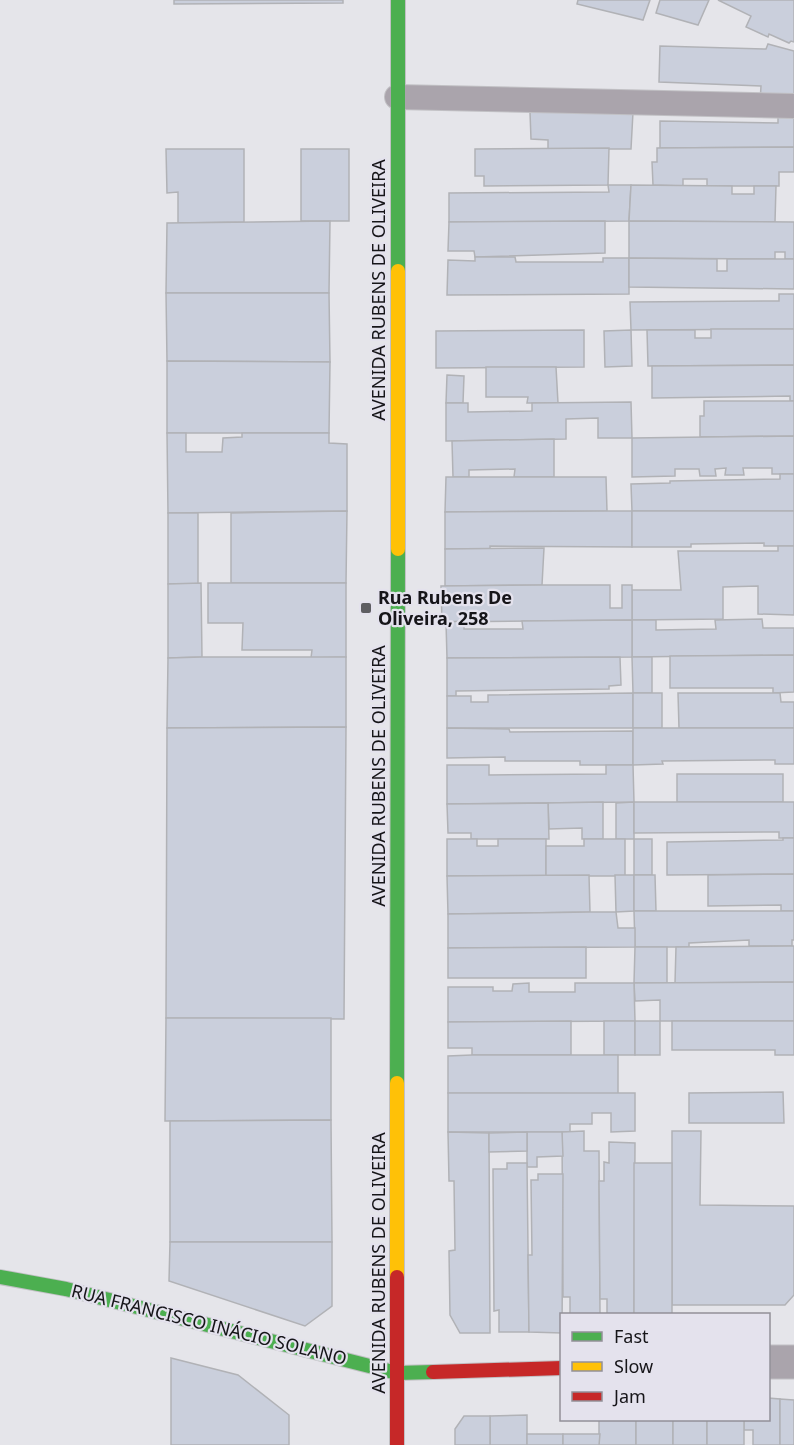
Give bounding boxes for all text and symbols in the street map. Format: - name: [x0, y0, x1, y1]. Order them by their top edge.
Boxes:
- street label: AVENIDA RUBENS DE OLIVEIRA: [366, 159, 390, 421]
- place label: Rua Rubens De Oliveira, 258: [378, 585, 512, 630]
- marker: Rua Rubens De Oliveira, 258: [359, 601, 373, 615]
- street label: AVENIDA RUBENS DE OLIVEIRA: [366, 645, 390, 907]
- street label: AVENIDA RUBENS DE OLIVEIRA: [366, 1132, 390, 1394]
- street label: RUA FRANCISCO INÁCIO SOLANO: [69, 1278, 349, 1370]
- legend: [560, 1313, 770, 1421]
- text: Fast: [614, 1324, 649, 1348]
- text: Slow: [614, 1354, 653, 1378]
- text: Jam: [612, 1384, 646, 1408]

